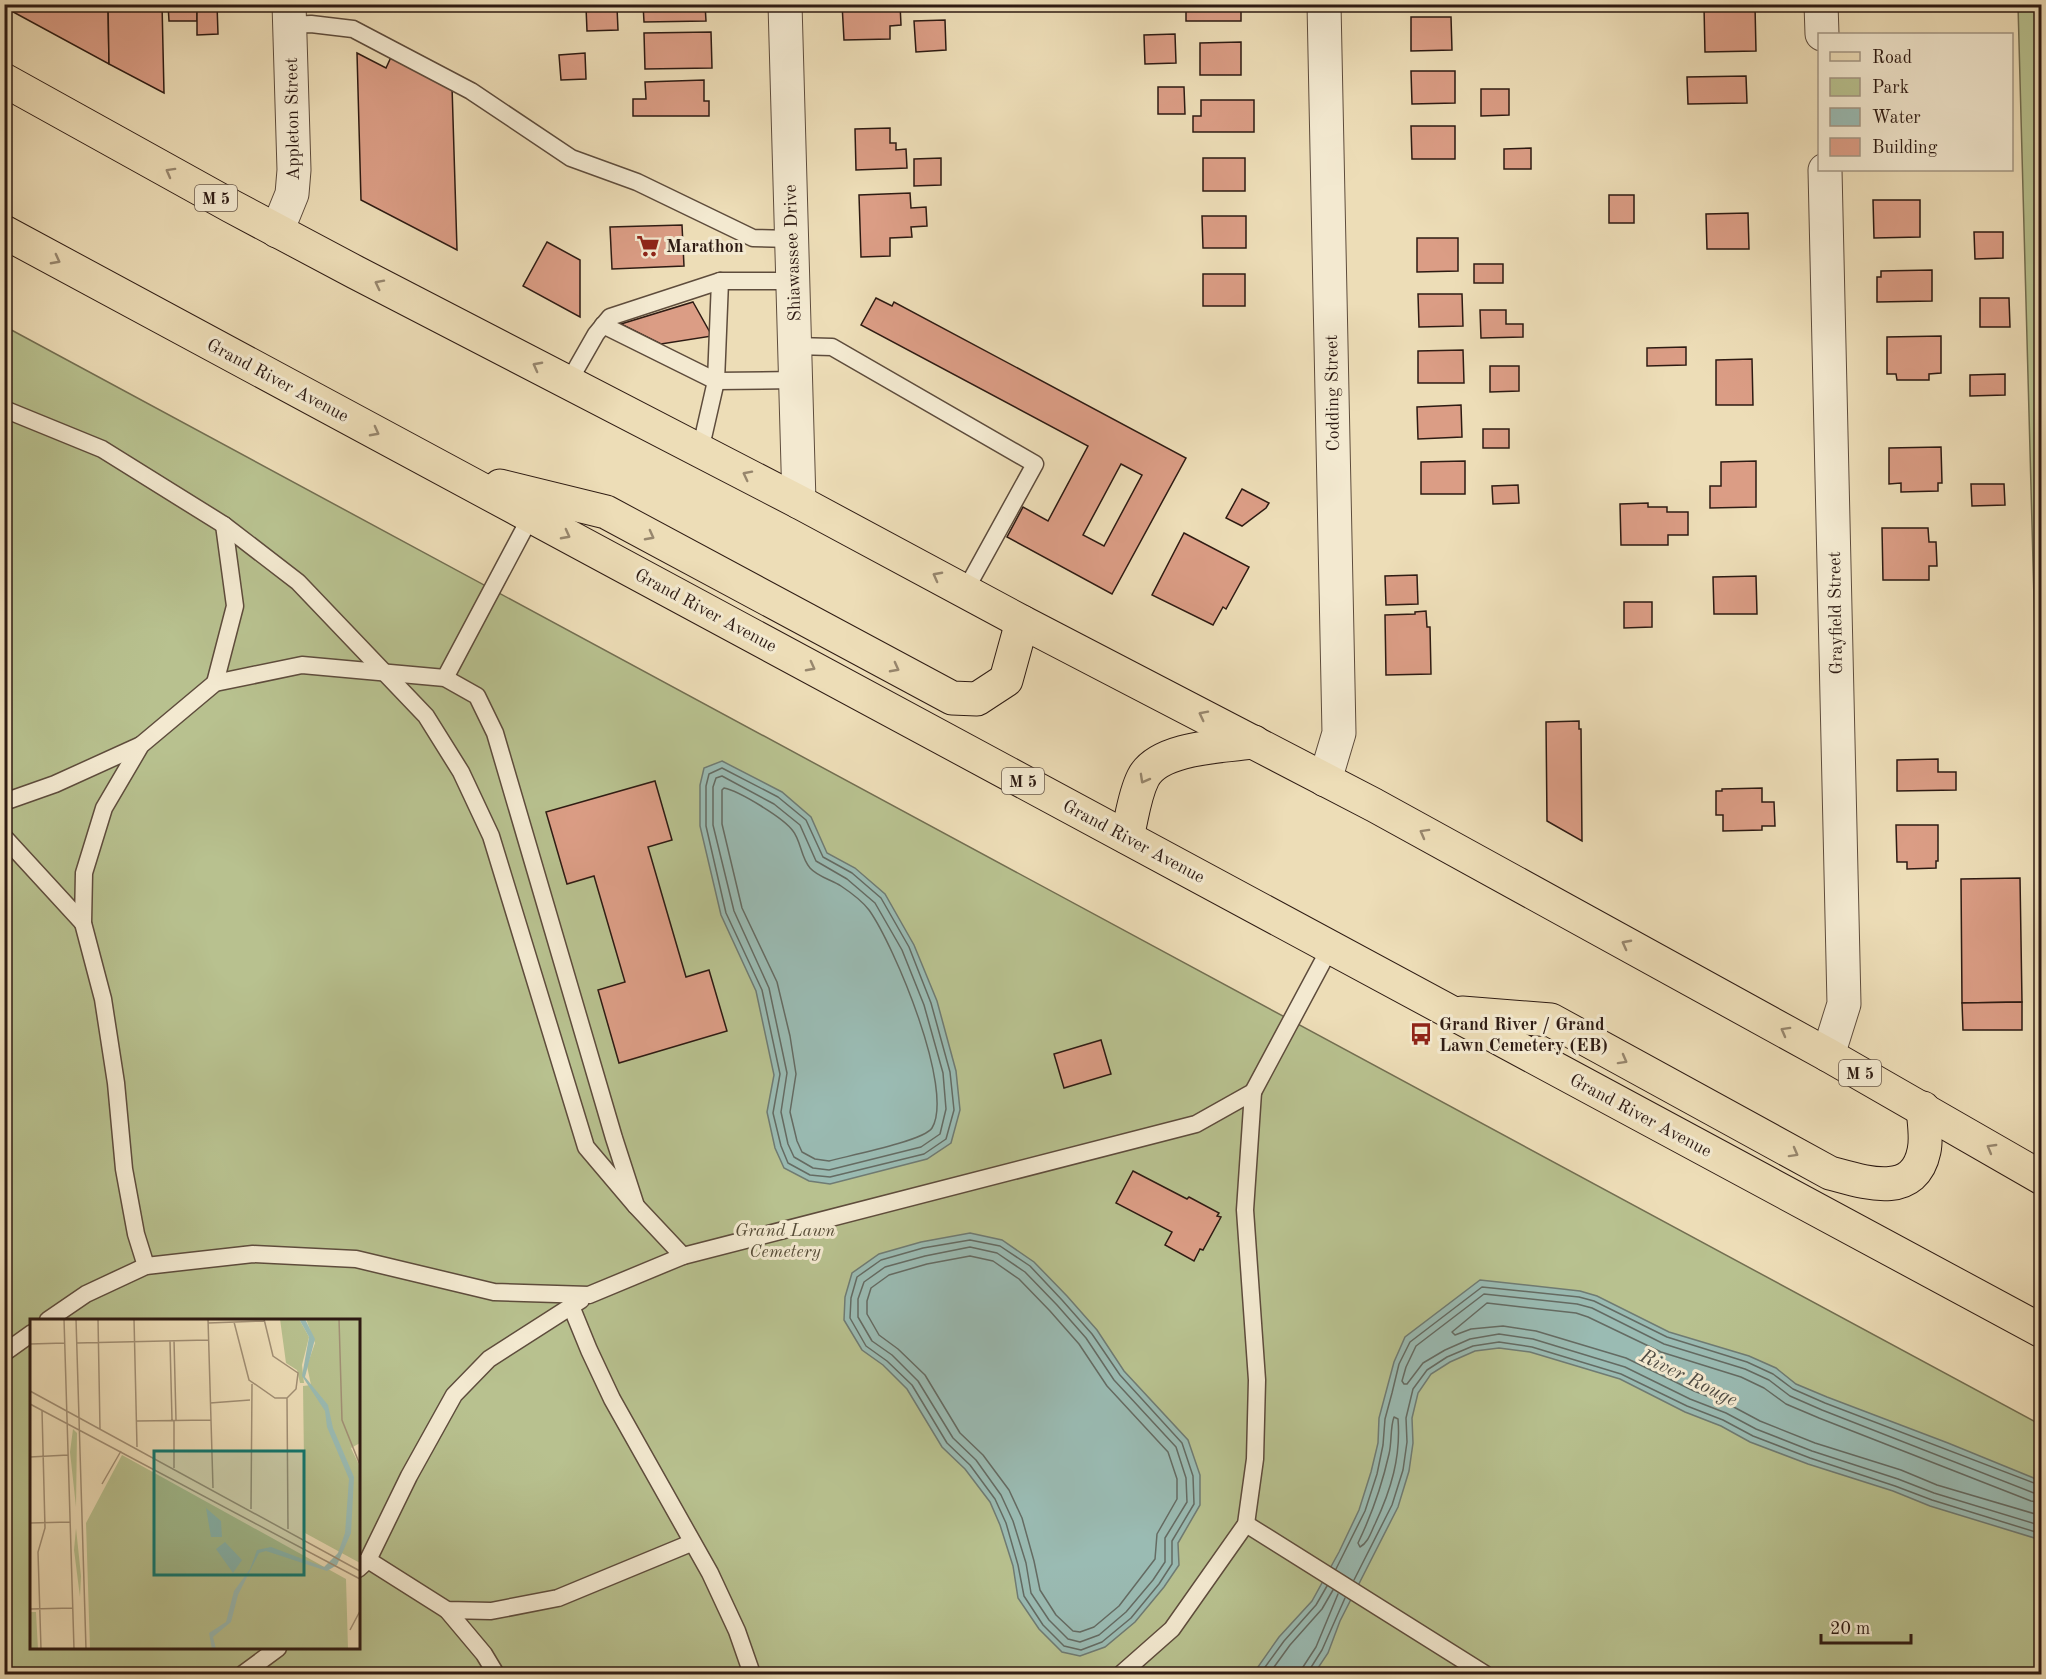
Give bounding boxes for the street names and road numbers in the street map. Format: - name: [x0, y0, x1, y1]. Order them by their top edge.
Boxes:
- street label: Appleton Street: [283, 57, 303, 181]
- street label: Shiawassee Drive: [782, 184, 804, 322]
- road number: M 5: [195, 185, 237, 211]
- street label: Codding Street: [1323, 334, 1343, 452]
- street label: Grand River Avenue: [204, 336, 351, 426]
- street label: Grayfield Street: [1826, 551, 1846, 675]
- street label: Grand River Avenue: [632, 566, 779, 656]
- road number: M 5: [1002, 768, 1044, 794]
- street label: Grand River Avenue: [1060, 797, 1207, 887]
- road number: M 5: [1839, 1060, 1881, 1086]
- street label: Grand River Avenue: [1567, 1071, 1714, 1161]

